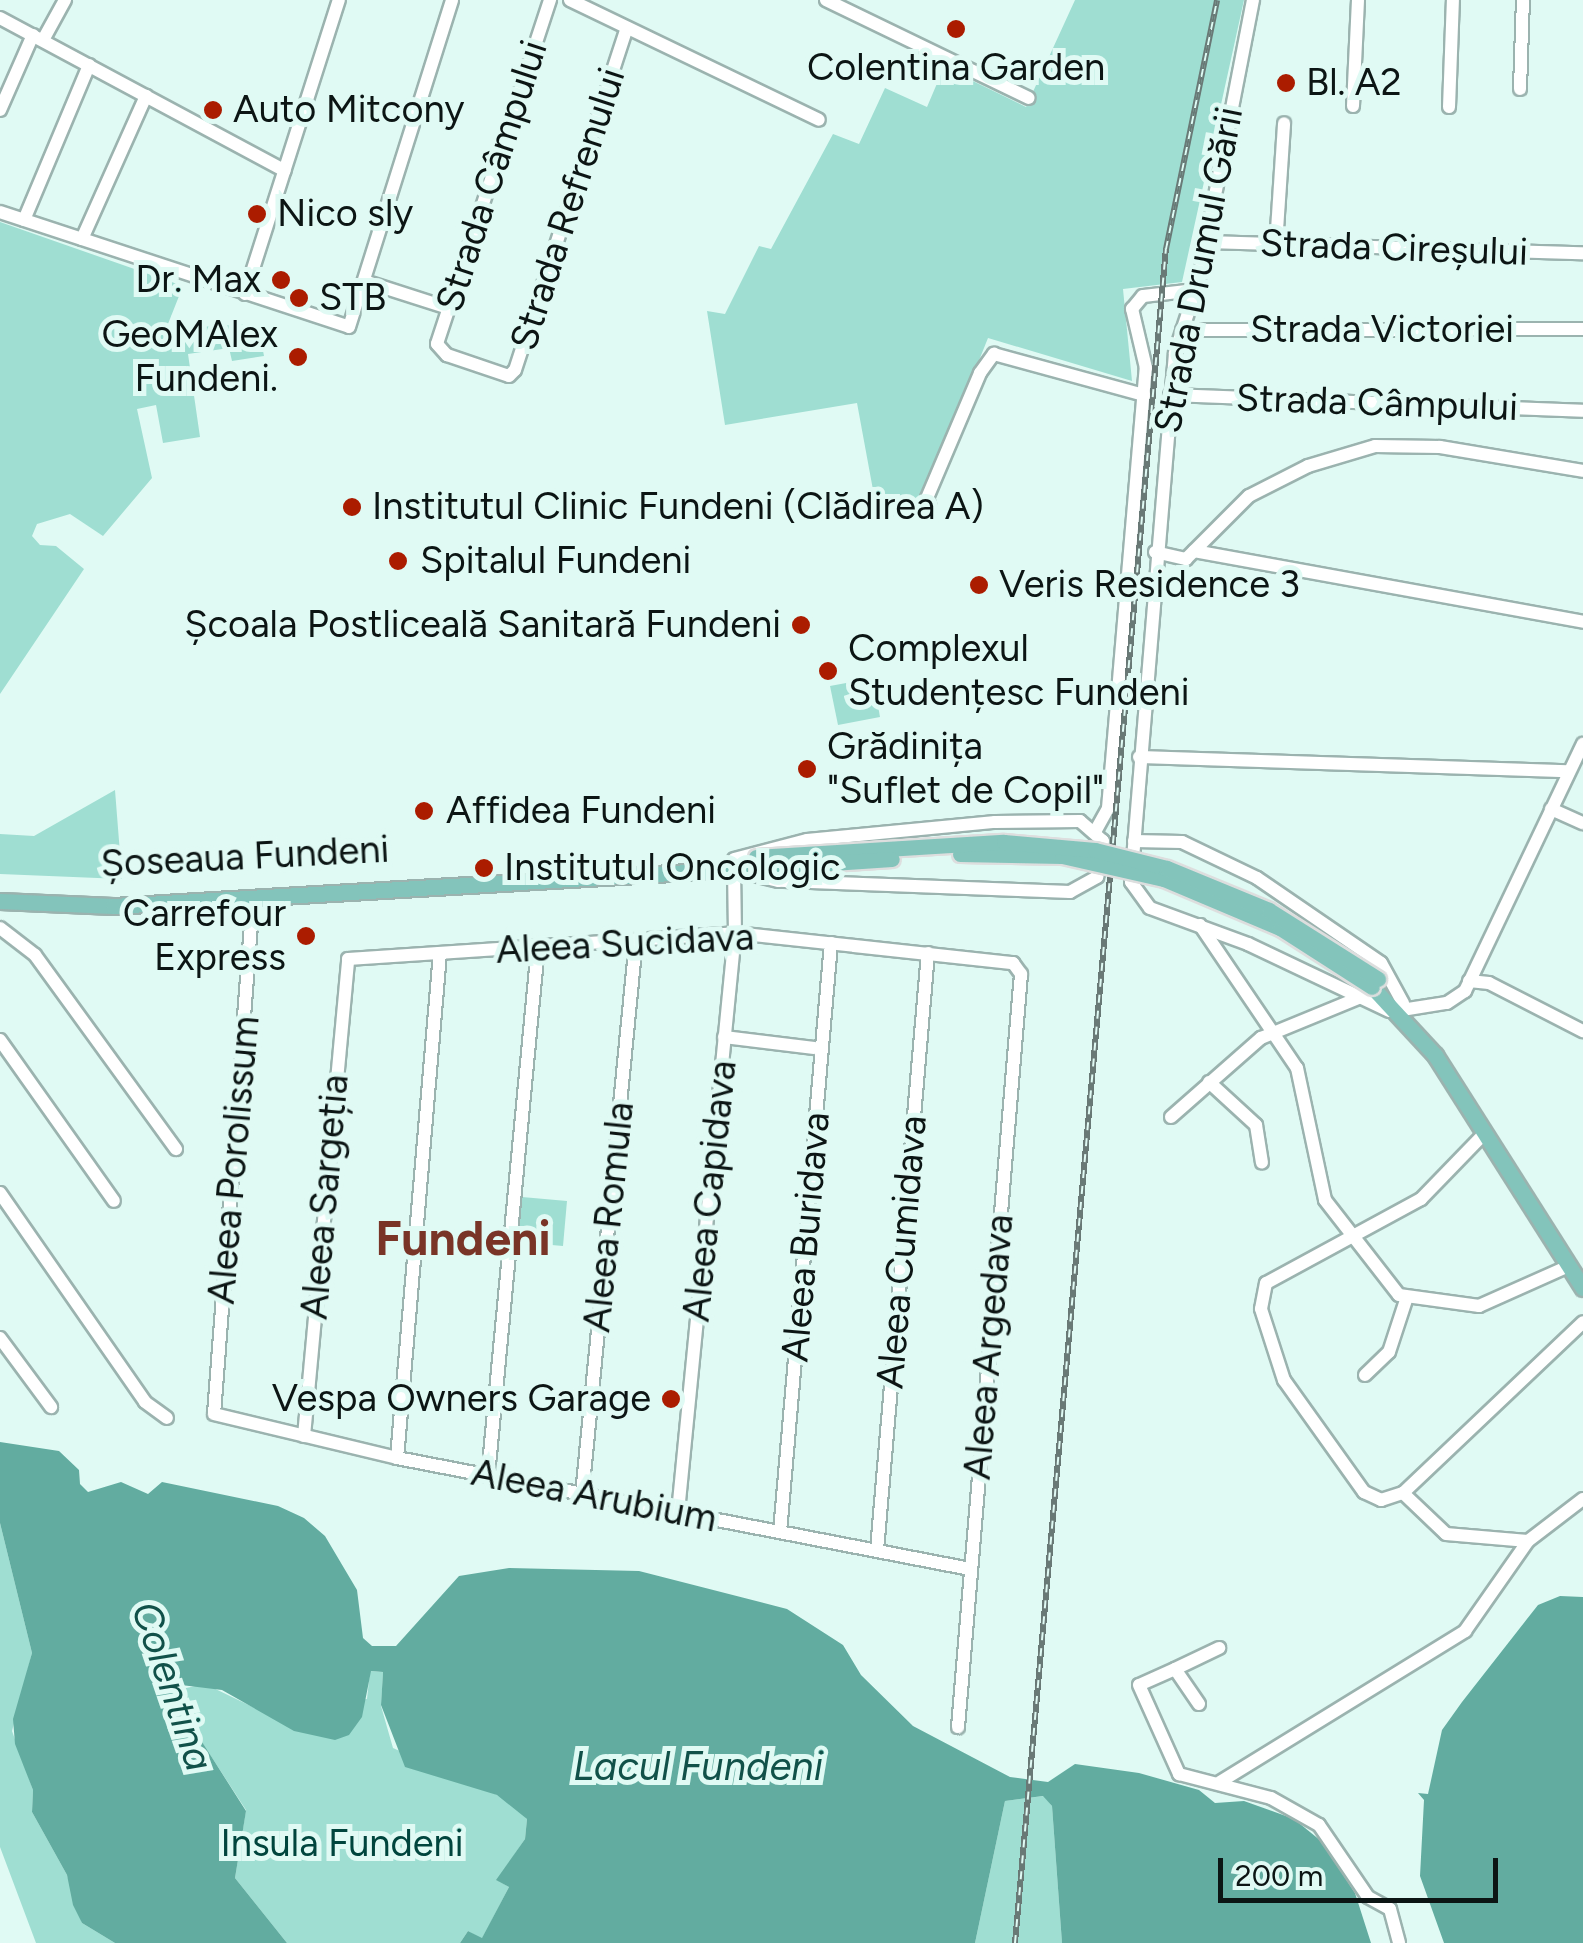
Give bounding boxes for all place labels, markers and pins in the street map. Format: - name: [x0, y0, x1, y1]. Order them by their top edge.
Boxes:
- marker: Colentina Garden: [945, 18, 967, 40]
- place label: Colentina Garden: [807, 45, 1105, 91]
- place label: Bl. A2: [1306, 60, 1402, 106]
- marker: Bl. A2: [1275, 72, 1297, 94]
- place label: Auto Mitcony: [233, 87, 464, 133]
- marker: Auto Mitcony: [202, 99, 224, 121]
- place label: Nico sly: [277, 191, 413, 237]
- marker: Nico sly: [246, 203, 268, 225]
- place label: Dr. Max: [135, 257, 261, 303]
- marker: Dr. Max: [270, 269, 292, 291]
- place label: STB: [319, 275, 387, 321]
- marker: STB: [288, 287, 310, 309]
- place label: GeoMAlex Fundeni.: [101, 312, 278, 402]
- marker: GeoMAlex Fundeni.: [287, 346, 309, 368]
- place label: Institutul Clinic Fundeni (Clădirea A): [372, 484, 984, 530]
- marker: Institutul Clinic Fundeni (Clădirea A): [341, 496, 363, 518]
- place label: Spitalul Fundeni: [420, 538, 691, 584]
- marker: Spitalul Fundeni: [385, 548, 411, 574]
- place label: Veris Residence 3: [999, 562, 1300, 608]
- marker: Veris Residence 3: [968, 574, 990, 596]
- place label: Școala Postliceală Sanitară Fundeni: [184, 602, 781, 648]
- marker: Școala Postliceală Sanitară Fundeni: [790, 614, 812, 636]
- place label: Complexul Studențesc Fundeni: [848, 626, 1189, 716]
- marker: Complexul Studențesc Fundeni: [817, 660, 839, 682]
- place label: Grădinița "Suflet de Copil": [827, 724, 1104, 814]
- marker: Grădinița "Suflet de Copil": [796, 758, 818, 780]
- place label: Affidea Fundeni: [446, 788, 716, 834]
- marker: Affidea Fundeni: [411, 798, 437, 824]
- place label: Institutul Oncologic: [504, 845, 841, 891]
- marker: Institutul Oncologic: [473, 857, 495, 879]
- place label: Carrefour Express: [123, 891, 286, 981]
- marker: Carrefour Express: [295, 925, 317, 947]
- place label: Vespa Owners Garage: [272, 1376, 651, 1422]
- marker: Vespa Owners Garage: [660, 1388, 682, 1410]

